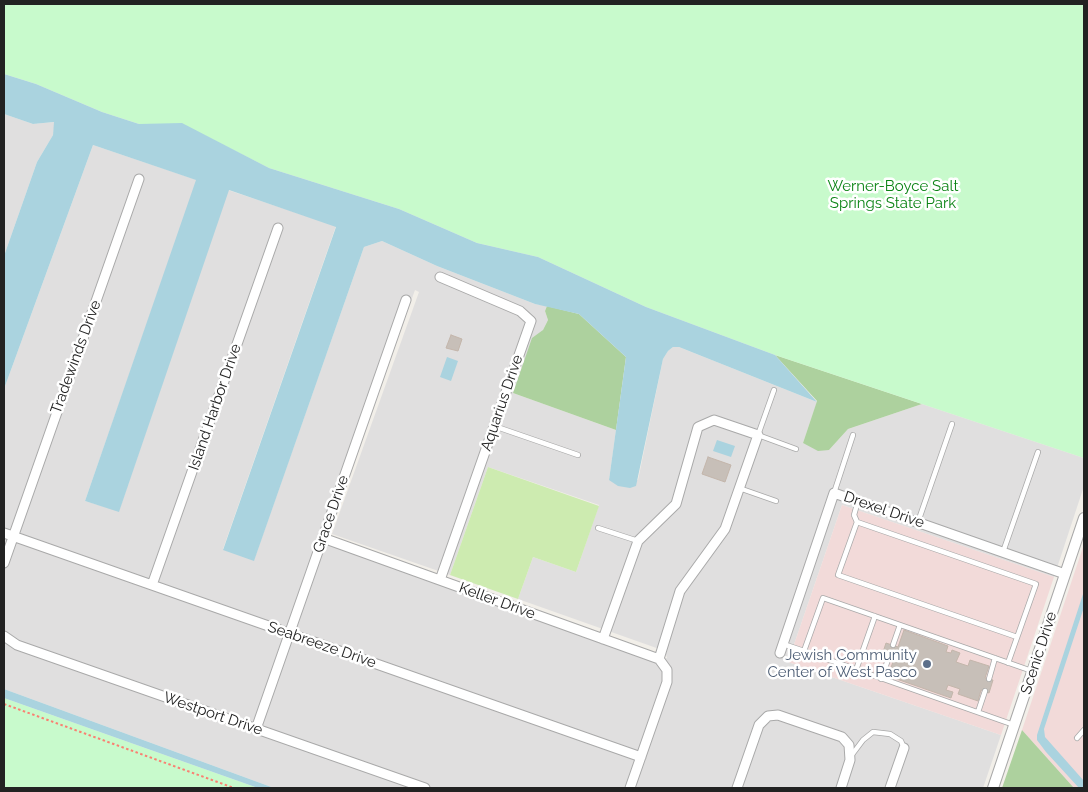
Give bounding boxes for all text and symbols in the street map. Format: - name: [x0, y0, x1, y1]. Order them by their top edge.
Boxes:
- park label: Werner-Boyce Salt Springs State Park: [827, 177, 959, 212]
- street label: Tradewinds Drive: [47, 298, 105, 416]
- street label: Island Harbor Drive: [185, 341, 245, 473]
- street label: Aquarius Drive: [477, 353, 527, 453]
- street label: Grace Drive: [309, 473, 353, 555]
- street label: Drexel Drive: [841, 488, 927, 532]
- street label: Keller Drive: [456, 579, 538, 623]
- street label: Scenic Drive: [1017, 609, 1061, 697]
- street label: Seabreeze Drive: [265, 618, 379, 672]
- place label: Jewish Community Center of West Pasco: [768, 646, 917, 681]
- marker: Jewish Community Center of West Pasco: [921, 658, 933, 670]
- street label: Westport Drive: [161, 689, 265, 739]

